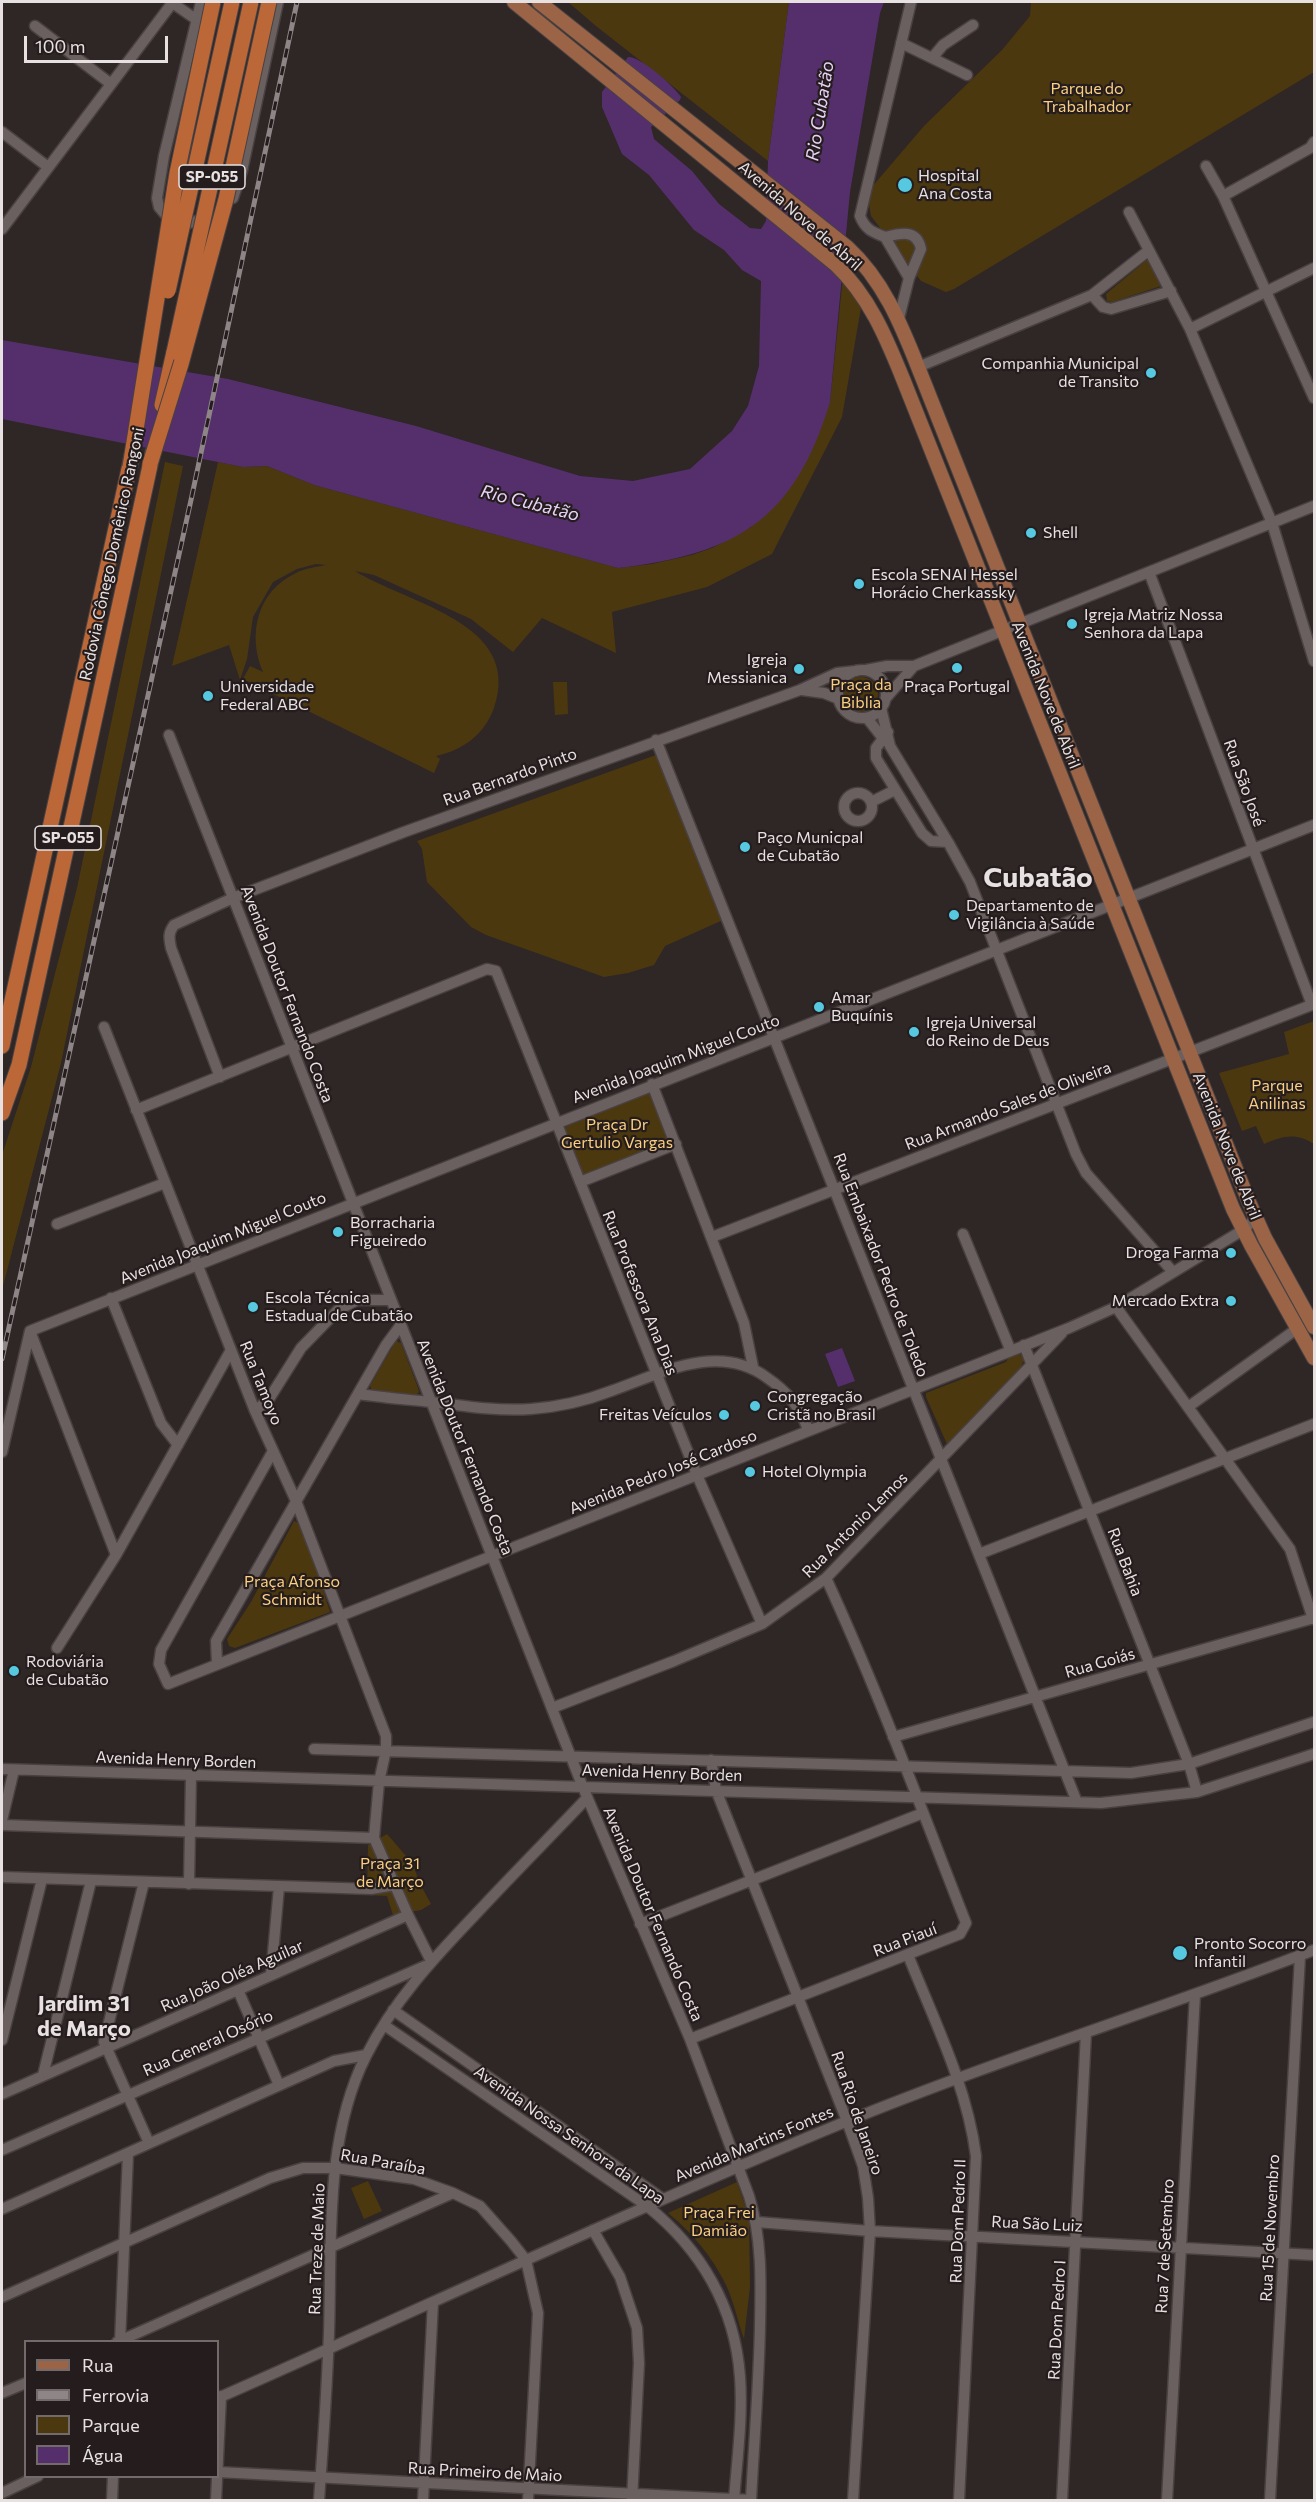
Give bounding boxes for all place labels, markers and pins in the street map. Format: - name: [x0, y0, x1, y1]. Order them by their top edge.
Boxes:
- place label: Hospital Ana Costa: [918, 166, 992, 204]
- marker: Hospital Ana Costa: [896, 176, 914, 194]
- place label: Companhia Municipal de Transito: [981, 354, 1139, 392]
- marker: Companhia Municipal de Transito: [1144, 366, 1158, 380]
- place label: Shell: [1043, 523, 1078, 543]
- marker: Shell: [1024, 526, 1038, 540]
- place label: Escola SENAI Hessel Horácio Cherkassky: [871, 565, 1018, 603]
- marker: Escola SENAI Hessel Horácio Cherkassky: [852, 577, 866, 591]
- place label: Igreja Matriz Nossa Senhora da Lapa: [1084, 605, 1223, 643]
- marker: Igreja Matriz Nossa Senhora da Lapa: [1065, 617, 1079, 631]
- place label: Igreja Messianica: [707, 650, 787, 688]
- marker: Praça Portugal: [950, 661, 964, 675]
- marker: Igreja Messianica: [792, 662, 806, 676]
- place label: Universidade Federal ABC: [220, 677, 314, 715]
- place label: Praça Portugal: [904, 677, 1010, 697]
- marker: Universidade Federal ABC: [201, 689, 215, 703]
- place label: Paço Municpal de Cubatão: [757, 828, 863, 866]
- marker: Paço Municpal de Cubatão: [738, 840, 752, 854]
- place label: Departamento de Vigilância à Saúde: [966, 896, 1095, 934]
- marker: Departamento de Vigilância à Saúde: [947, 908, 961, 922]
- place label: Amar Buquínis: [831, 988, 893, 1026]
- marker: Amar Buquínis: [812, 1000, 826, 1014]
- place label: Igreja Universal do Reino de Deus: [926, 1013, 1050, 1051]
- marker: Igreja Universal do Reino de Deus: [907, 1025, 921, 1039]
- place label: Borracharia Figueiredo: [350, 1213, 435, 1251]
- marker: Borracharia Figueiredo: [331, 1225, 345, 1239]
- place label: Droga Farma: [1126, 1243, 1219, 1263]
- marker: Droga Farma: [1224, 1246, 1238, 1260]
- place label: Escola Técnica Estadual de Cubatão: [265, 1288, 413, 1326]
- place label: Mercado Extra: [1112, 1291, 1219, 1311]
- marker: Mercado Extra: [1224, 1294, 1238, 1308]
- marker: Escola Técnica Estadual de Cubatão: [246, 1300, 260, 1314]
- place label: Congregação Cristã no Brasil: [767, 1387, 876, 1425]
- marker: Congregação Cristã no Brasil: [748, 1399, 762, 1413]
- place label: Freitas Veículos: [599, 1405, 712, 1425]
- marker: Freitas Veículos: [717, 1408, 731, 1422]
- place label: Hotel Olympia: [762, 1462, 867, 1482]
- marker: Hotel Olympia: [743, 1465, 757, 1479]
- place label: Rodoviária de Cubatão: [26, 1652, 109, 1690]
- marker: Rodoviária de Cubatão: [7, 1664, 21, 1678]
- place label: Pronto Socorro Infantil: [1194, 1934, 1306, 1972]
- marker: Pronto Socorro Infantil: [1171, 1944, 1189, 1962]

